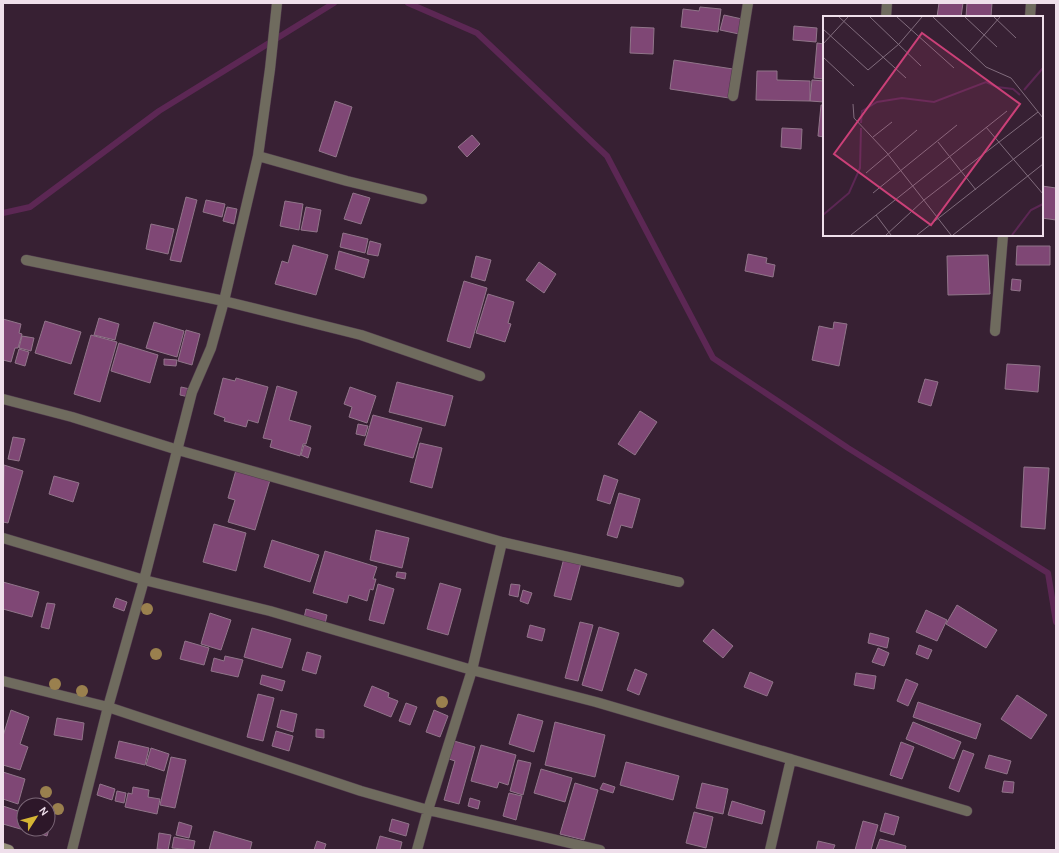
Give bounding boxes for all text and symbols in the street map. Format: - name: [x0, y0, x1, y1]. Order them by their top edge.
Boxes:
- inset map: [823, 16, 1043, 236]
- north arrow: [16, 797, 56, 837]
- text: N: [36, 804, 51, 818]

